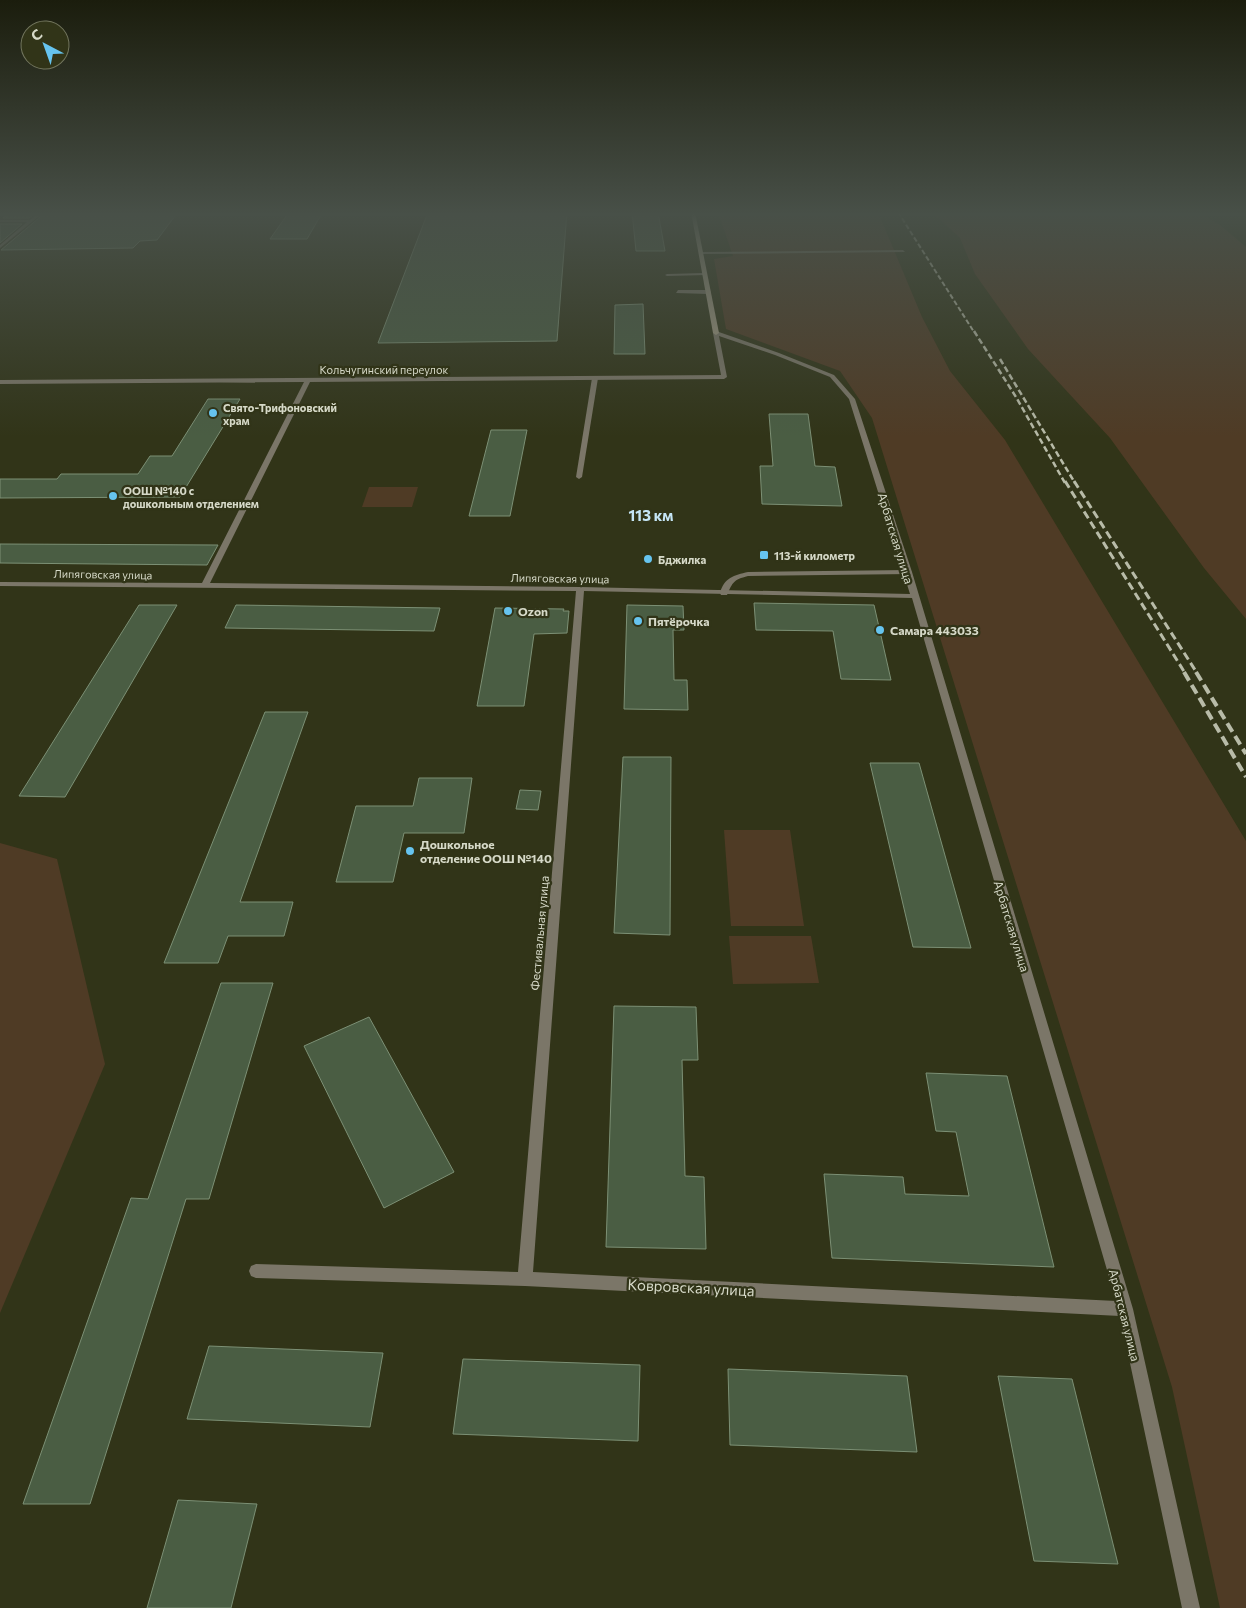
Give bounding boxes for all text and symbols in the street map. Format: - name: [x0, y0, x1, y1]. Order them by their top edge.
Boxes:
- north arrow: [20, 20, 70, 70]
- text: С: [27, 25, 45, 44]
- street label: Кольчугинский переулок: [320, 363, 448, 376]
- place label: Свято-Трифоновский храм: [223, 401, 337, 427]
- marker: Свято-Трифоновский храм: [207, 407, 219, 419]
- place label: ООШ №140 с дошкольным отделением: [123, 484, 259, 510]
- marker: ООШ №140 с дошкольным отделением: [107, 490, 119, 502]
- street label: Арбатская улица: [876, 491, 916, 585]
- district label: 113 км: [629, 506, 673, 524]
- marker: 113-й километр: [758, 549, 770, 561]
- place label: 113-й километр: [774, 549, 855, 562]
- marker: Бджилка: [642, 553, 654, 565]
- place label: Бджилка: [658, 553, 706, 566]
- street label: Липяговская улица: [54, 567, 152, 581]
- street label: Липяговская улица: [511, 571, 609, 585]
- place label: Ozon: [518, 604, 548, 618]
- marker: Ozon: [502, 605, 514, 617]
- place label: Пятёрочка: [648, 614, 710, 628]
- marker: Пятёрочка: [632, 615, 644, 627]
- place label: Самара 443033: [890, 623, 979, 637]
- marker: Самара 443033: [874, 624, 886, 636]
- place label: Дошкольное отделение ООШ №140: [420, 837, 552, 865]
- marker: Дошкольное отделение ООШ №140: [404, 845, 416, 857]
- street label: Фестивальная улица: [527, 875, 551, 991]
- street label: Арбатская улица: [992, 879, 1032, 973]
- street label: Арбатская улица: [1107, 1268, 1143, 1362]
- street label: Ковровская улица: [627, 1275, 755, 1299]

